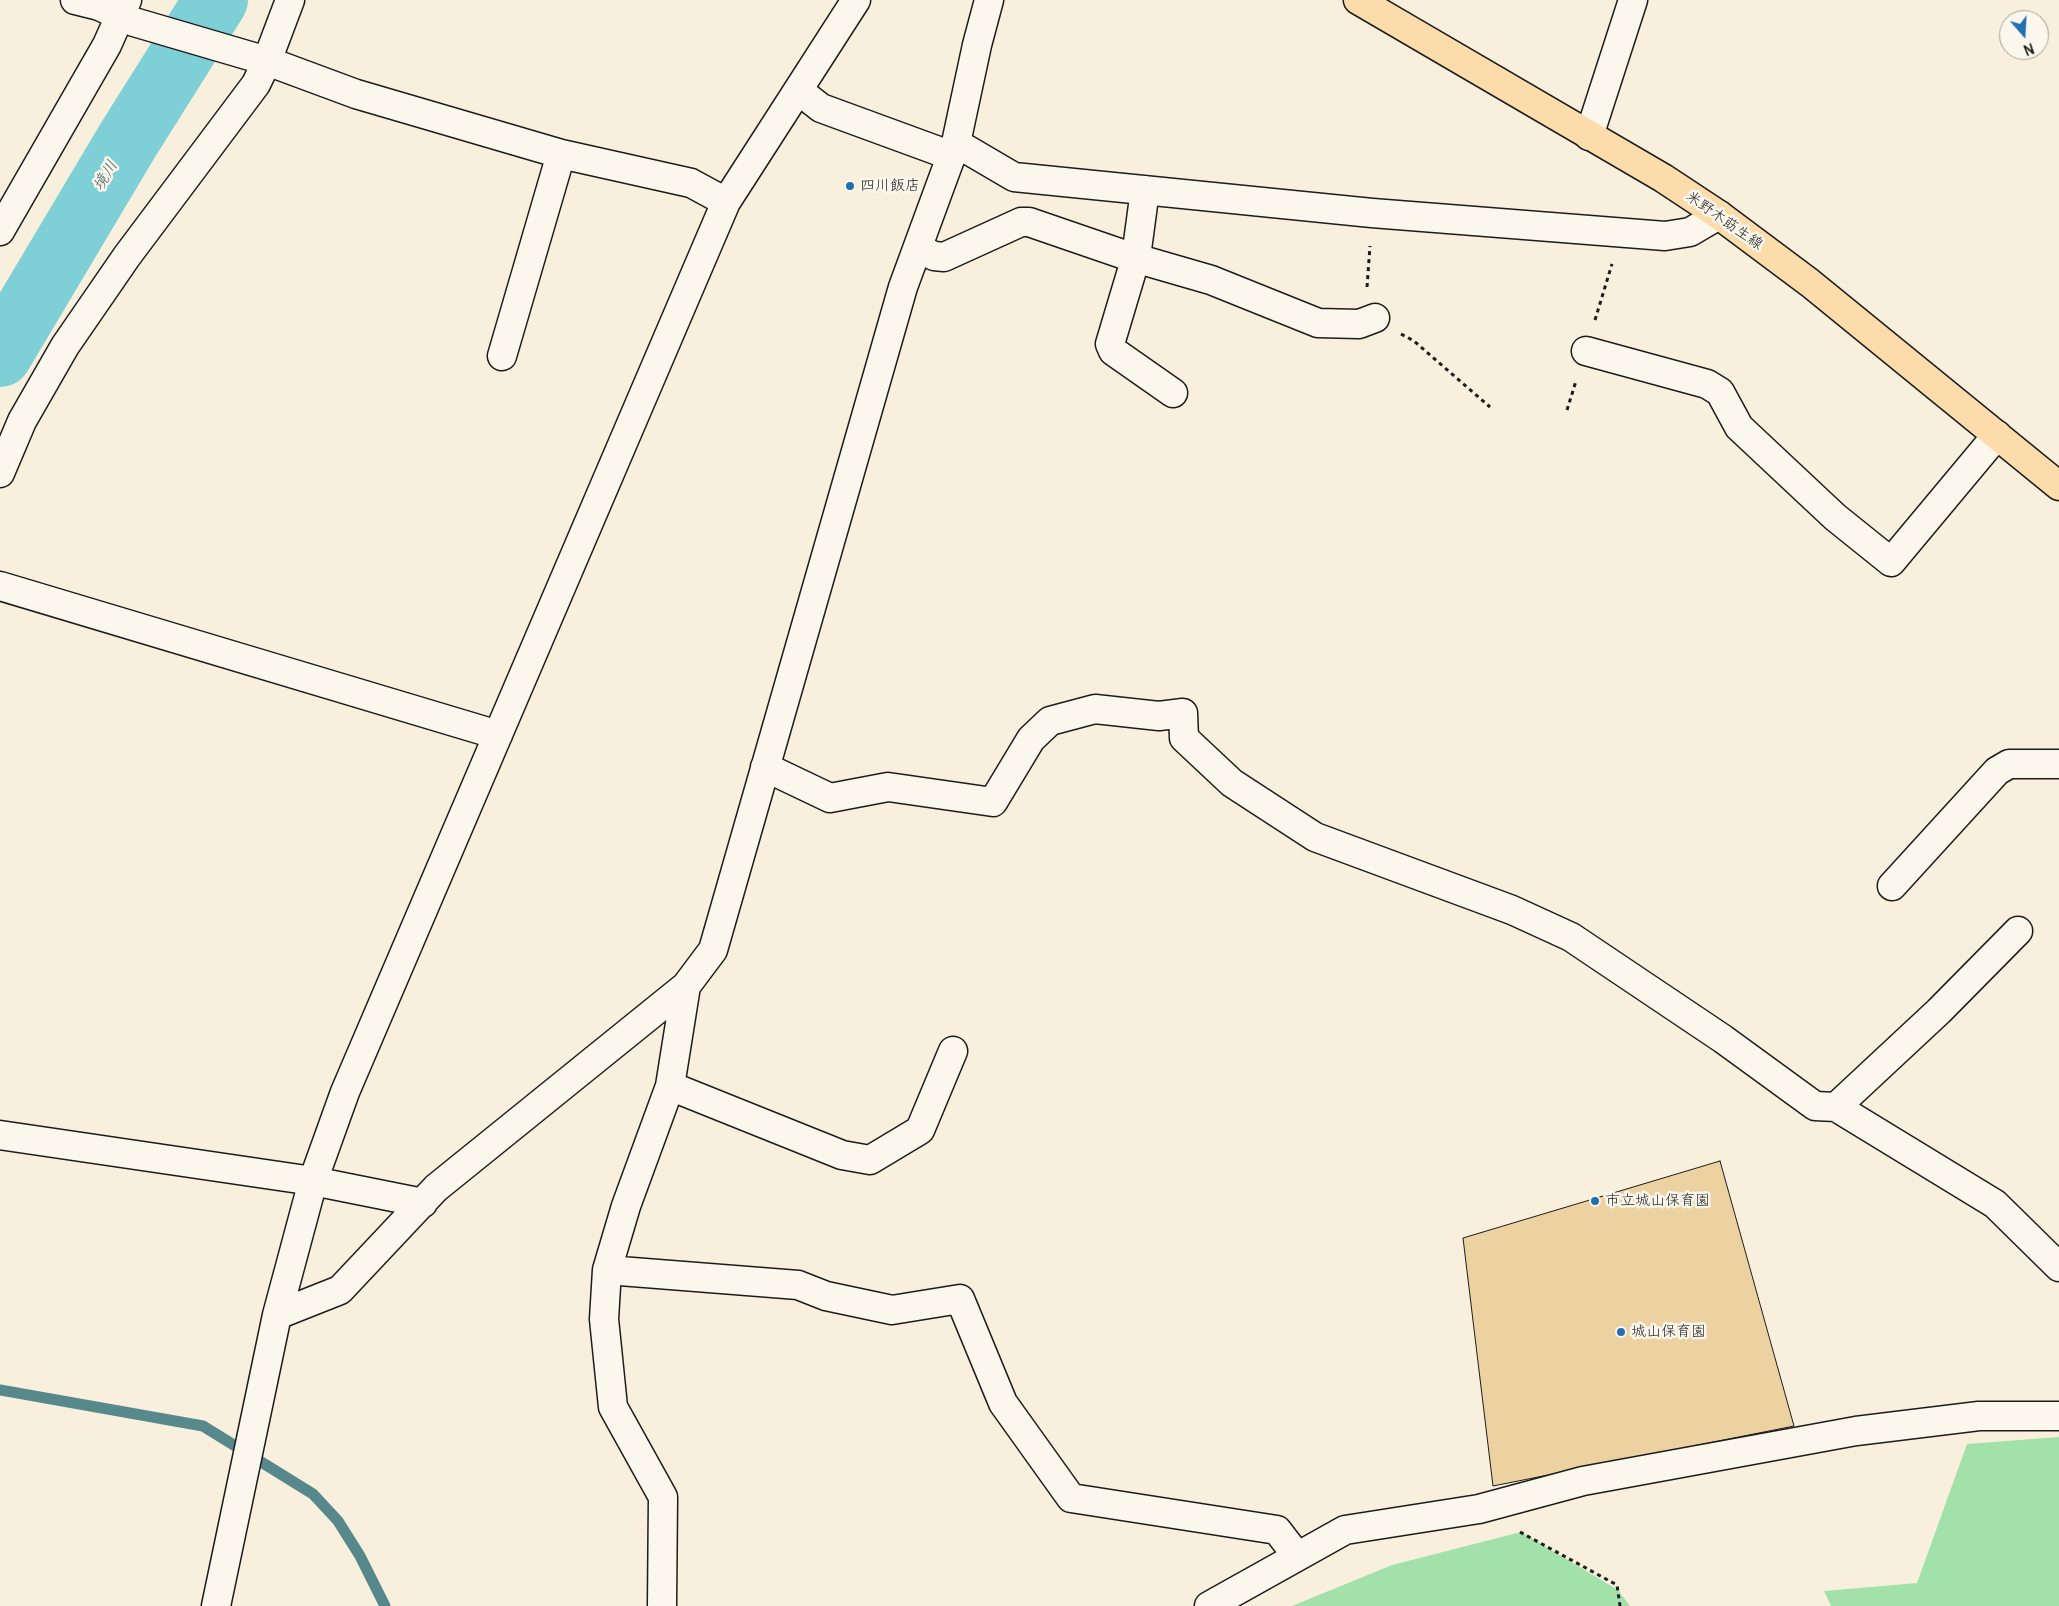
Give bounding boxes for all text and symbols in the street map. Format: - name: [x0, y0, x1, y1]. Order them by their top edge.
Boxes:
- north arrow: [1999, 10, 2049, 60]
- text: N: [2021, 39, 2036, 58]
- water label: 境川: [90, 157, 122, 195]
- place label: 四川飯店: [860, 177, 920, 195]
- marker: 四川飯店: [844, 180, 856, 192]
- street label: 米野木莇生線: [1682, 188, 1766, 254]
- place label: 市立城山保育園: [1605, 1192, 1710, 1210]
- marker: 市立城山保育園: [1589, 1195, 1601, 1207]
- place label: 城山保育園: [1631, 1323, 1706, 1341]
- marker: 城山保育園: [1615, 1326, 1627, 1338]

